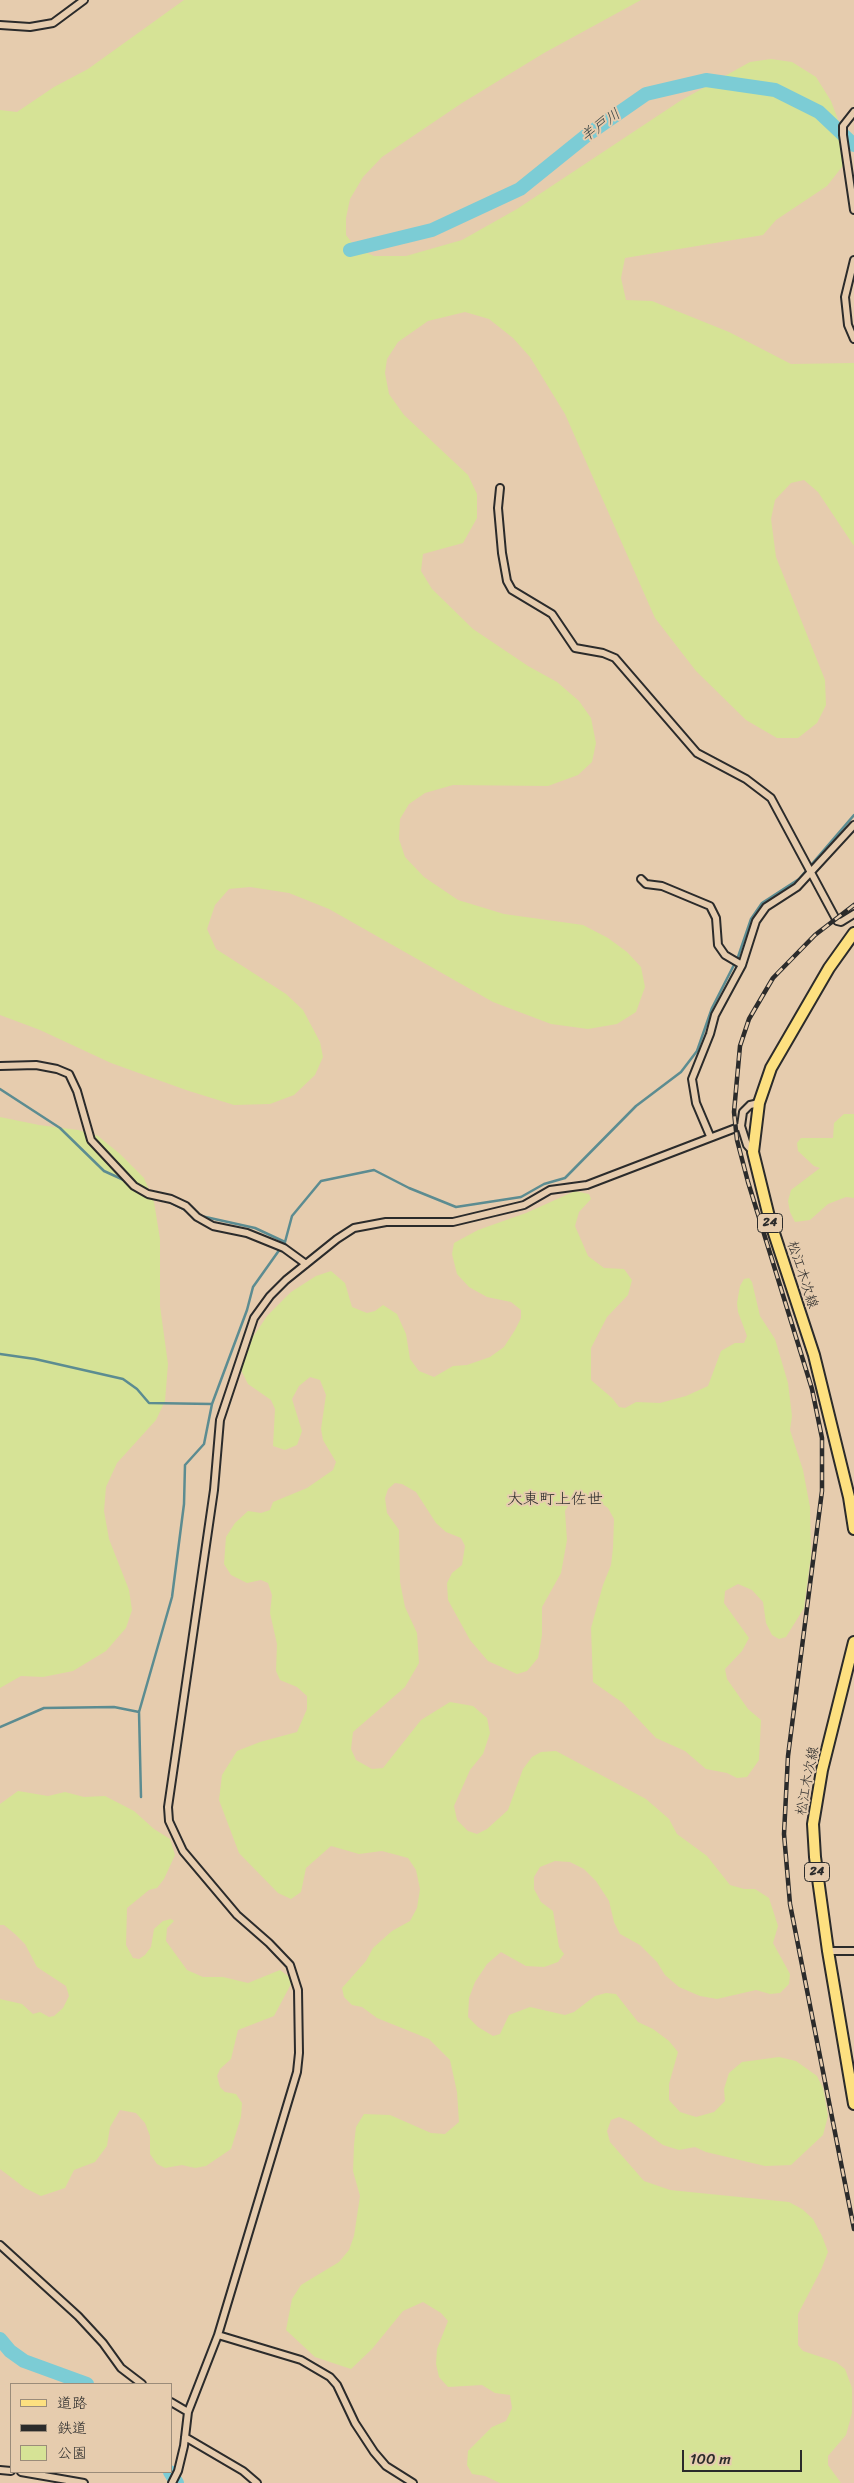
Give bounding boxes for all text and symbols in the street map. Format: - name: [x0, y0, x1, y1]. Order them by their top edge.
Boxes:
- water label: 羊戸川: [578, 105, 624, 147]
- road number: 24: [758, 1214, 782, 1232]
- street label: 松江木次線: [783, 1239, 821, 1311]
- district label: 大東町上佐世: [507, 1490, 603, 1510]
- street label: 松江木次線: [793, 1745, 823, 1817]
- road number: 24: [804, 1862, 830, 1881]
- legend: [10, 2383, 172, 2473]
- text: 道路: [57, 2390, 87, 2416]
- text: 鉄道: [57, 2415, 87, 2441]
- text: 公園: [57, 2440, 87, 2466]
- scale bar: [684, 2440, 804, 2472]
- text: 100 m: [690, 2446, 731, 2472]

